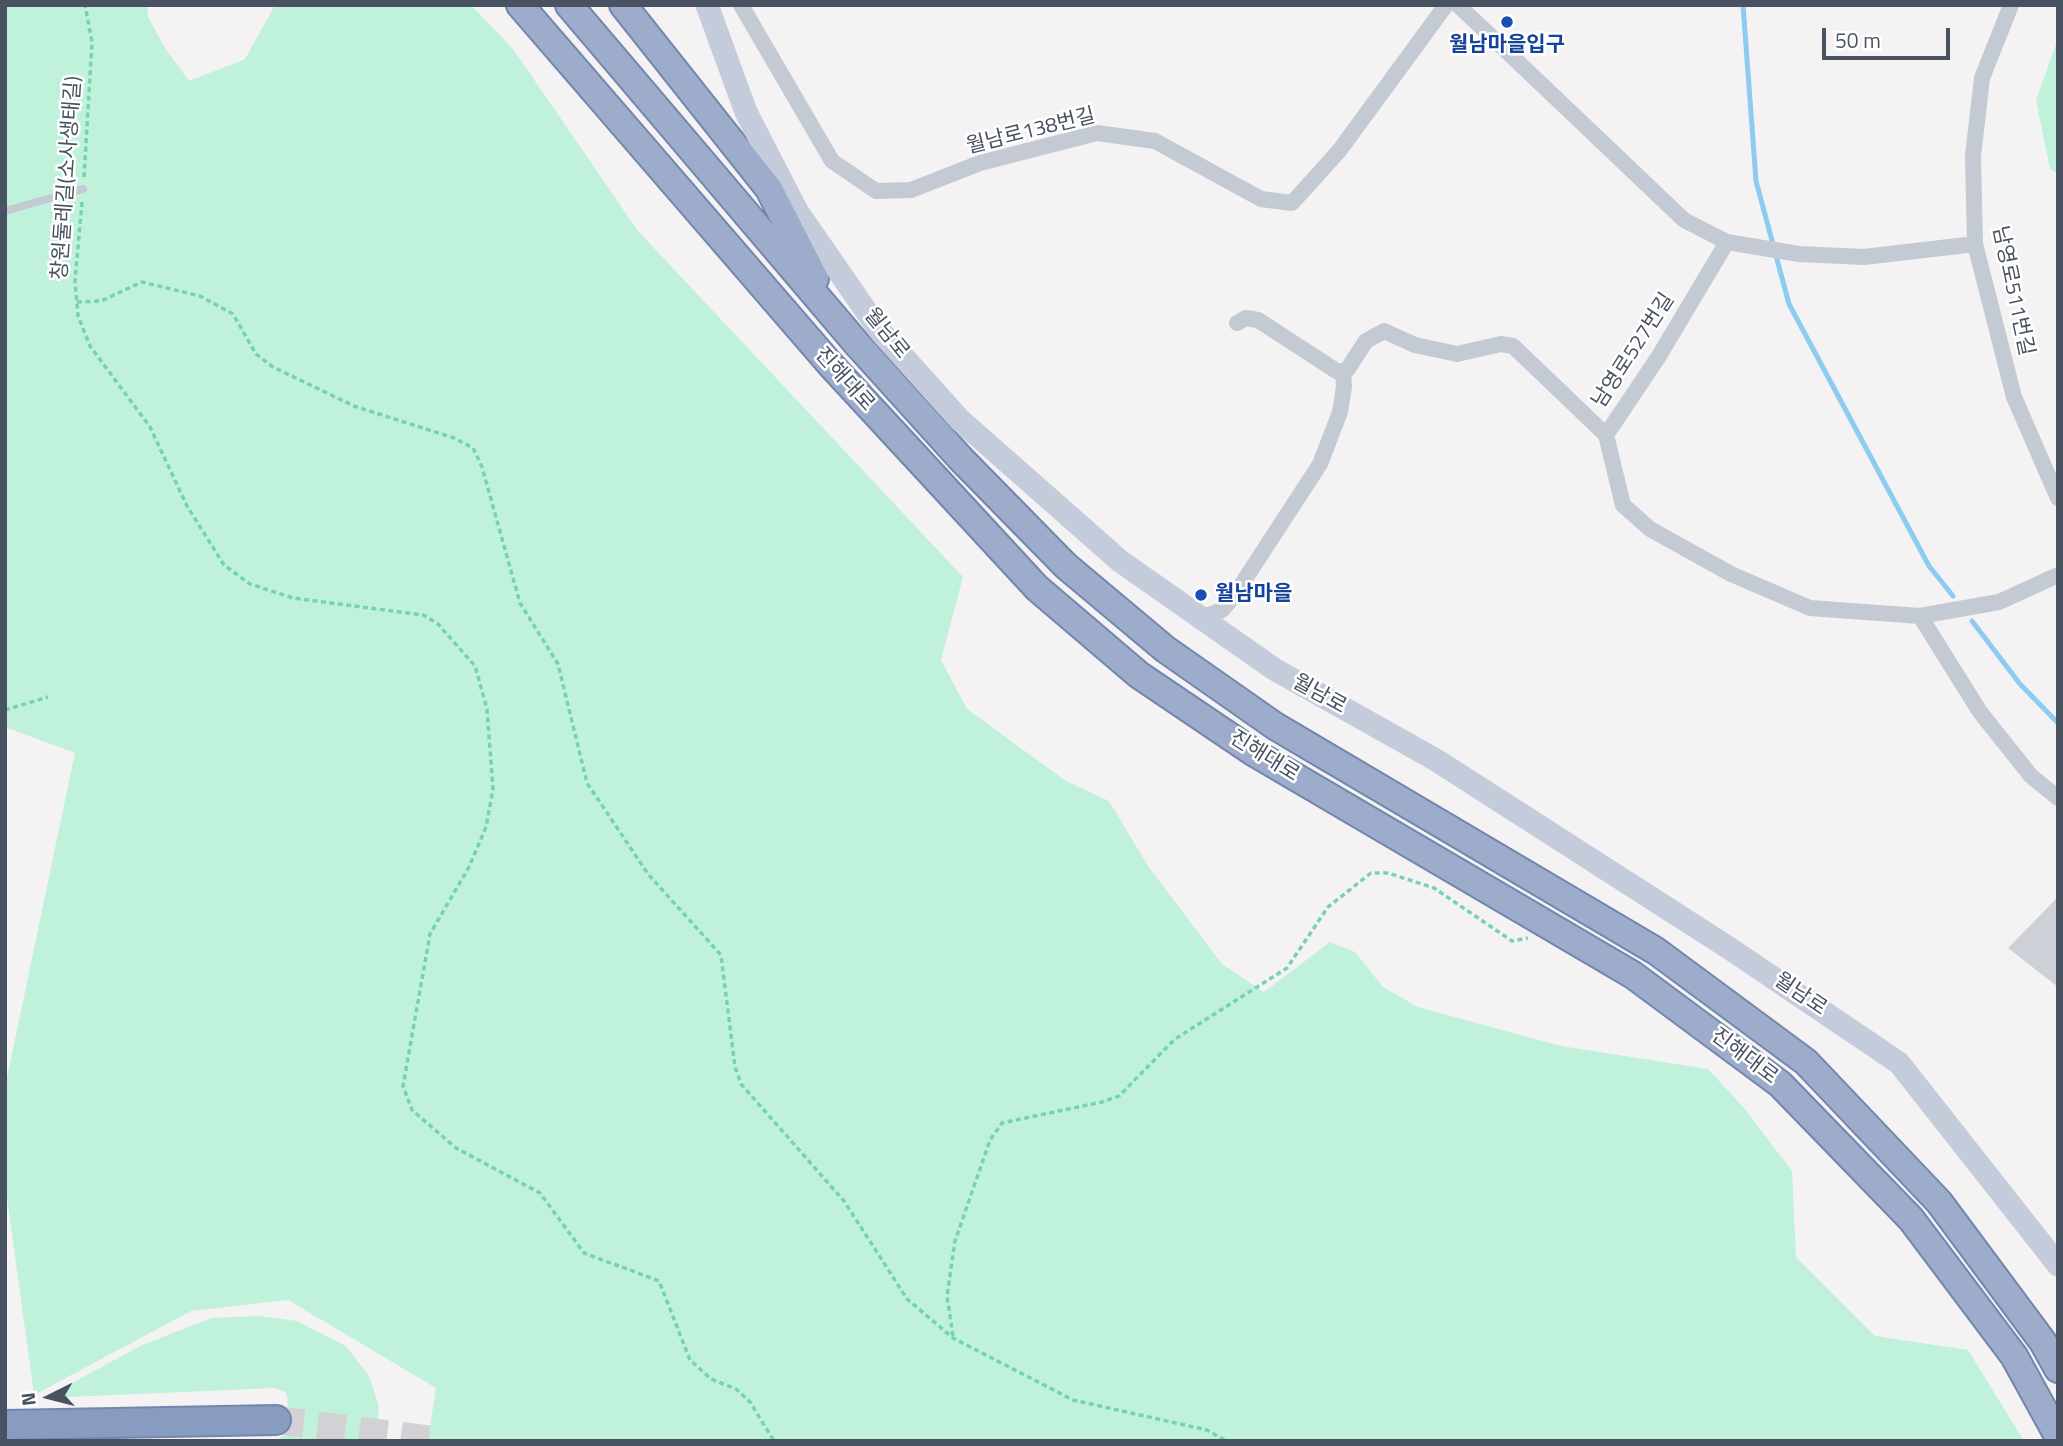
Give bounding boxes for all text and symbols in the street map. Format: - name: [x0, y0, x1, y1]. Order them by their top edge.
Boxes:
- marker: 월남마을입구: [1499, 14, 1515, 30]
- scale bar: [1825, 14, 1953, 58]
- text: 50 m: [1835, 24, 1881, 56]
- place label: 월남마을입구: [1449, 33, 1565, 59]
- street label: 창원둘레길(소사생태길): [48, 75, 88, 281]
- street label: 월남로138번길: [964, 104, 1098, 160]
- street label: 남영로511번길: [1986, 224, 2038, 358]
- street label: 남영로527번길: [1588, 289, 1680, 413]
- street label: 월남로: [858, 304, 914, 364]
- street label: 진해대로: [809, 343, 879, 417]
- place label: 월남마을: [1215, 582, 1292, 608]
- marker: 월남마을: [1193, 587, 1209, 603]
- street label: 월남로: [1288, 670, 1350, 720]
- street label: 진해대로: [1225, 726, 1303, 788]
- street label: 월남로: [1769, 968, 1831, 1022]
- street label: 진해대로: [1706, 1024, 1782, 1090]
- north arrow: [14, 1362, 84, 1432]
- text: N: [13, 1391, 43, 1407]

